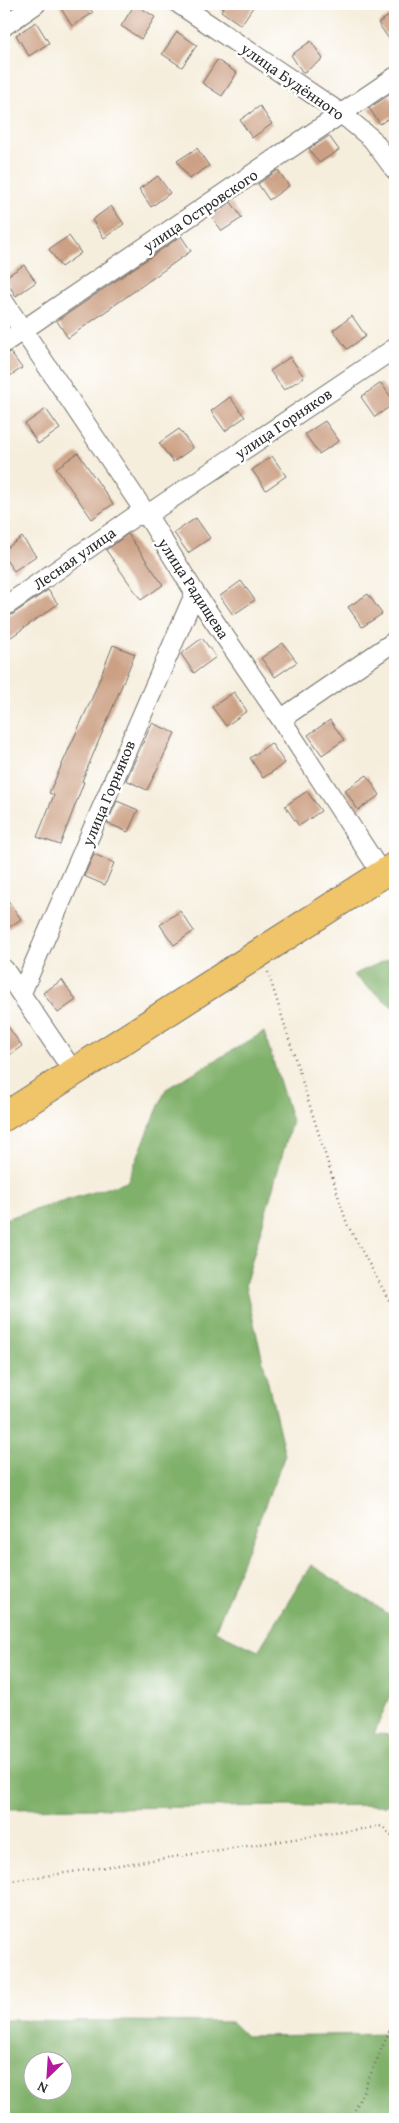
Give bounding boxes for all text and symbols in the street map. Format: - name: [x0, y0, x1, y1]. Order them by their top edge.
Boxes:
- street label: улица Будённого: [235, 36, 350, 126]
- street label: улица Островского: [137, 162, 262, 258]
- street label: улица Горняков: [229, 381, 337, 465]
- street label: Лесная улица: [28, 520, 121, 596]
- street label: улица Радищева: [152, 532, 236, 644]
- street label: улица Горняков: [74, 736, 141, 851]
- north arrow: [22, 2050, 72, 2100]
- text: N: [33, 2076, 51, 2099]

